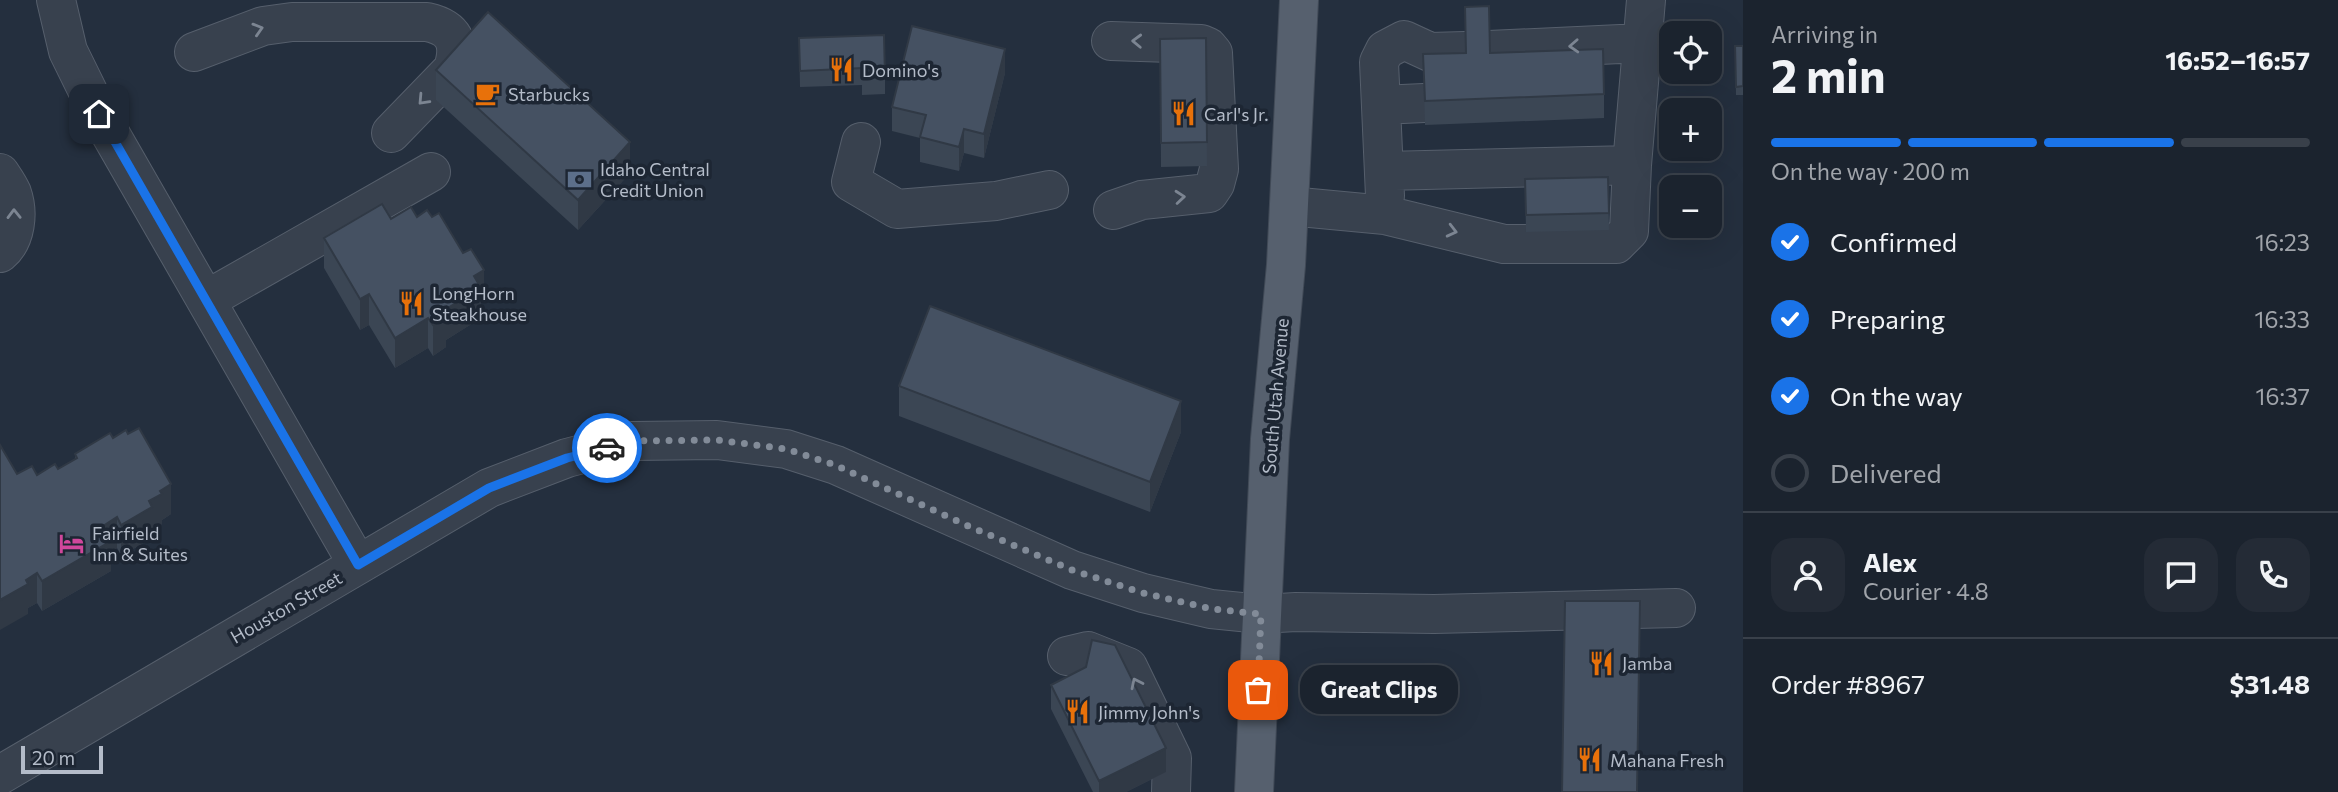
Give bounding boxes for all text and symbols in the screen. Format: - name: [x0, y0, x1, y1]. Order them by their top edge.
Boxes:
- text: Arriving in: [1771, 20, 1878, 48]
- map controls: [1659, 21, 1722, 238]
- button: locate: [1659, 21, 1722, 84]
- one-way arrow: [252, 22, 264, 37]
- one-way arrow: [1132, 34, 1143, 49]
- one-way arrow: [1568, 38, 1579, 53]
- text: 16:52–16:57: [2165, 44, 2310, 75]
- text: 2 min: [1771, 46, 1886, 102]
- restaurant icon: Domino's: [828, 56, 856, 84]
- place label: Domino's: [862, 59, 939, 81]
- cafe icon: Starbucks: [474, 80, 502, 108]
- place label: Starbucks: [508, 83, 590, 105]
- pin: [69, 84, 129, 144]
- one-way arrow: [419, 91, 432, 104]
- icon: home: [80, 95, 118, 133]
- button: +: [1659, 98, 1722, 161]
- restaurant icon: Carl's Jr.: [1170, 100, 1198, 128]
- place label: Carl's Jr.: [1204, 103, 1269, 125]
- text: On the way · 200 m: [1771, 157, 1970, 185]
- place label: Idaho Central Credit Union: [600, 158, 710, 201]
- bank icon: Idaho Central Credit Union: [566, 165, 594, 193]
- button: −: [1659, 175, 1722, 238]
- one-way arrow: [1174, 190, 1185, 205]
- one-way arrow: [6, 208, 21, 219]
- one-way arrow: [1445, 223, 1457, 237]
- icon: check: [1771, 223, 1809, 261]
- text: Confirmed: [1830, 226, 1957, 257]
- text: 16:23: [2255, 228, 2310, 256]
- place label: LongHorn Steakhouse: [432, 282, 527, 325]
- restaurant icon: LongHorn Steakhouse: [398, 289, 426, 317]
- icon: check: [1771, 300, 1809, 338]
- text: Preparing: [1830, 303, 1945, 334]
- text: 16:33: [2255, 305, 2310, 333]
- street label: South Utah Avenue: [1257, 317, 1293, 475]
- icon: check: [1771, 377, 1809, 415]
- text: On the way: [1830, 380, 1963, 411]
- text: 16:37: [2256, 382, 2310, 410]
- courier: [572, 413, 642, 483]
- icon: car: [588, 429, 626, 467]
- text: Delivered: [1830, 457, 1941, 488]
- place label: Fairfield Inn & Suites: [92, 522, 188, 565]
- hotel icon: Fairfield Inn & Suites: [58, 529, 86, 557]
- button: person: [1771, 538, 1845, 612]
- button: chat: [2144, 538, 2218, 612]
- button: phone: [2236, 538, 2310, 612]
- text: Alex: [1863, 546, 1917, 577]
- street label: Houston Street: [226, 566, 346, 648]
- text: Courier · 4.8: [1863, 577, 1989, 605]
- restaurant icon: Jamba: [1588, 649, 1616, 677]
- place label: Jamba: [1622, 652, 1672, 674]
- pin: [1228, 660, 1288, 720]
- callout: Great Clips: [1300, 666, 1458, 714]
- text: Order #8967: [1771, 668, 1925, 699]
- text: $31.48: [2229, 668, 2310, 699]
- icon: bag: [1239, 671, 1277, 709]
- text: Great Clips: [1321, 675, 1437, 703]
- one-way arrow: [1130, 678, 1144, 690]
- restaurant icon: Jimmy John's: [1064, 698, 1092, 726]
- place label: Jimmy John's: [1098, 701, 1200, 723]
- scale bar: [21, 743, 103, 775]
- text: 20 m: [32, 746, 75, 769]
- restaurant icon: Mahana Fresh: [1576, 746, 1604, 774]
- place label: Mahana Fresh: [1610, 749, 1724, 771]

